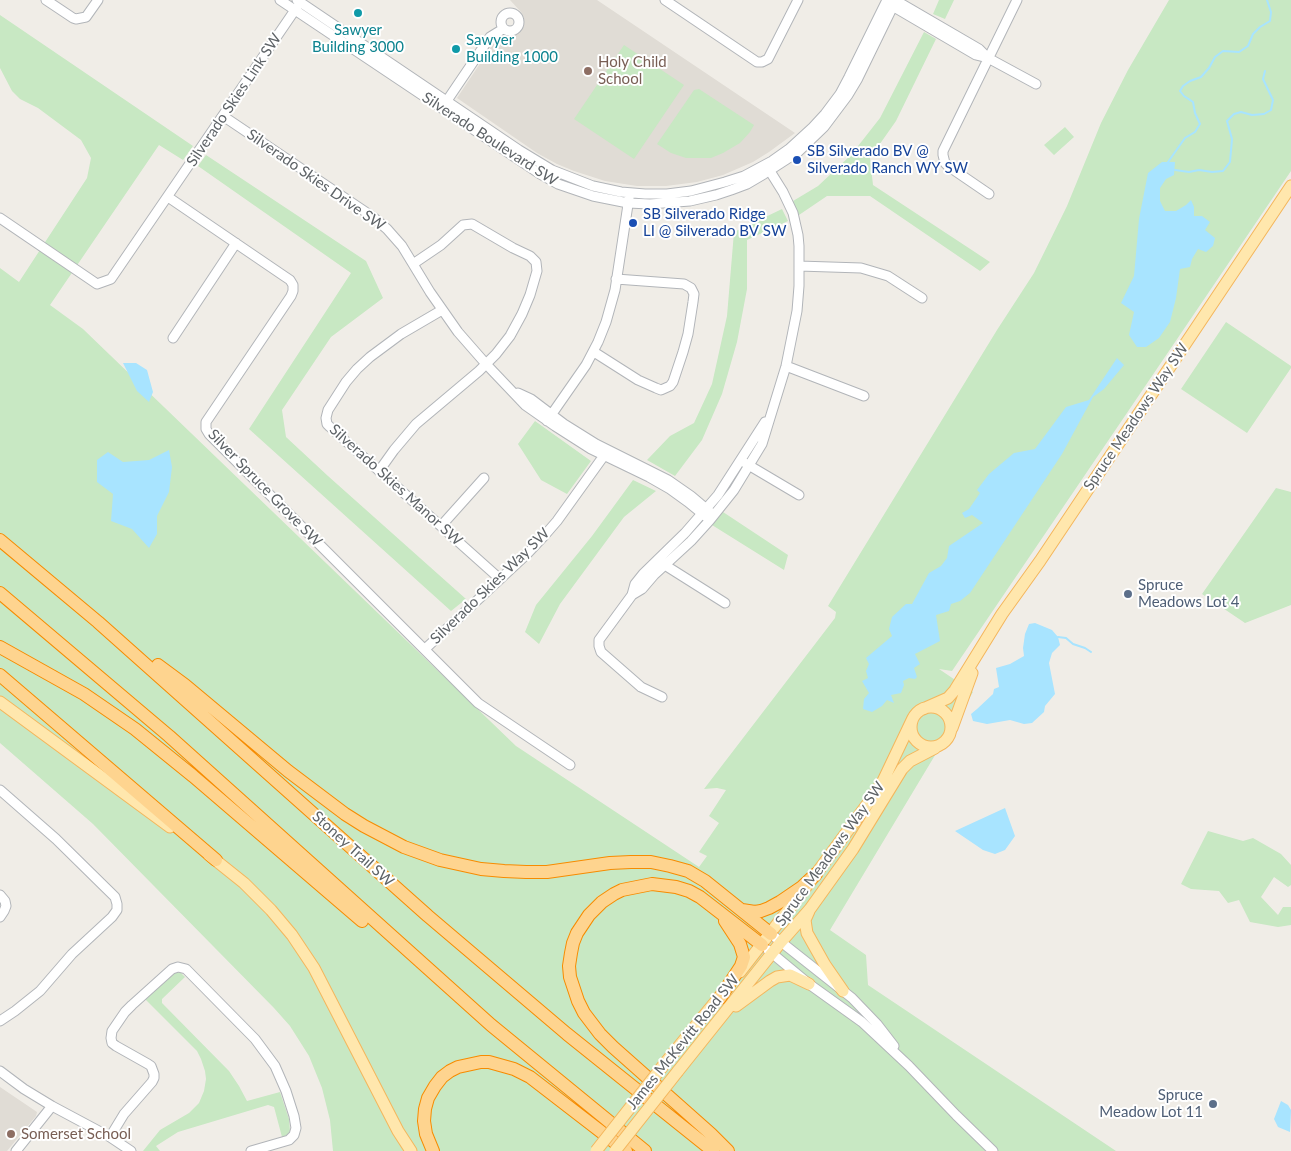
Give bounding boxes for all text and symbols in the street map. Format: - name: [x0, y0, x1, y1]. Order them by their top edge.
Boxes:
- marker: Sawyer Building 3000: [352, 7, 364, 19]
- place label: Sawyer Building 3000: [312, 21, 404, 56]
- street label: Silverado Skies Link SW: [183, 30, 285, 170]
- place label: Sawyer Building 1000: [466, 31, 558, 66]
- marker: Sawyer Building 1000: [450, 43, 462, 55]
- place label: Holy Child School: [598, 53, 667, 88]
- marker: Holy Child School: [582, 65, 594, 77]
- street label: Silverado Boulevard SW: [419, 88, 561, 190]
- street label: Silverado Skies Drive SW: [243, 125, 389, 235]
- place label: SB Silverado BV @ Silverado Ranch WY SW: [807, 142, 968, 177]
- marker: SB Silverado BV @ Silverado Ranch WY SW: [791, 154, 803, 166]
- place label: SB Silverado Ridge LI @ Silverado BV SW: [643, 205, 786, 240]
- marker: SB Silverado Ridge LI @ Silverado BV SW: [627, 217, 639, 229]
- street label: Spruce Meadows Way SW: [1080, 340, 1192, 494]
- street label: Silverado Skies Manor SW: [326, 421, 466, 549]
- street label: Silver Spruce Grove SW: [204, 426, 326, 550]
- street label: Silverado Skies Way SW: [427, 524, 553, 648]
- place label: Spruce Meadows Lot 4: [1138, 576, 1239, 611]
- marker: Spruce Meadows Lot 4: [1122, 588, 1134, 600]
- street label: Spruce Meadows Way SW: [772, 778, 888, 930]
- street label: Stoney Trail SW: [308, 808, 398, 890]
- street label: James McKevitt Road SW: [623, 971, 743, 1113]
- place label: Spruce Meadow Lot 11: [1099, 1086, 1203, 1121]
- marker: Spruce Meadow Lot 11: [1207, 1098, 1219, 1110]
- place label: Somerset School: [21, 1125, 131, 1143]
- marker: Somerset School: [5, 1128, 17, 1140]

